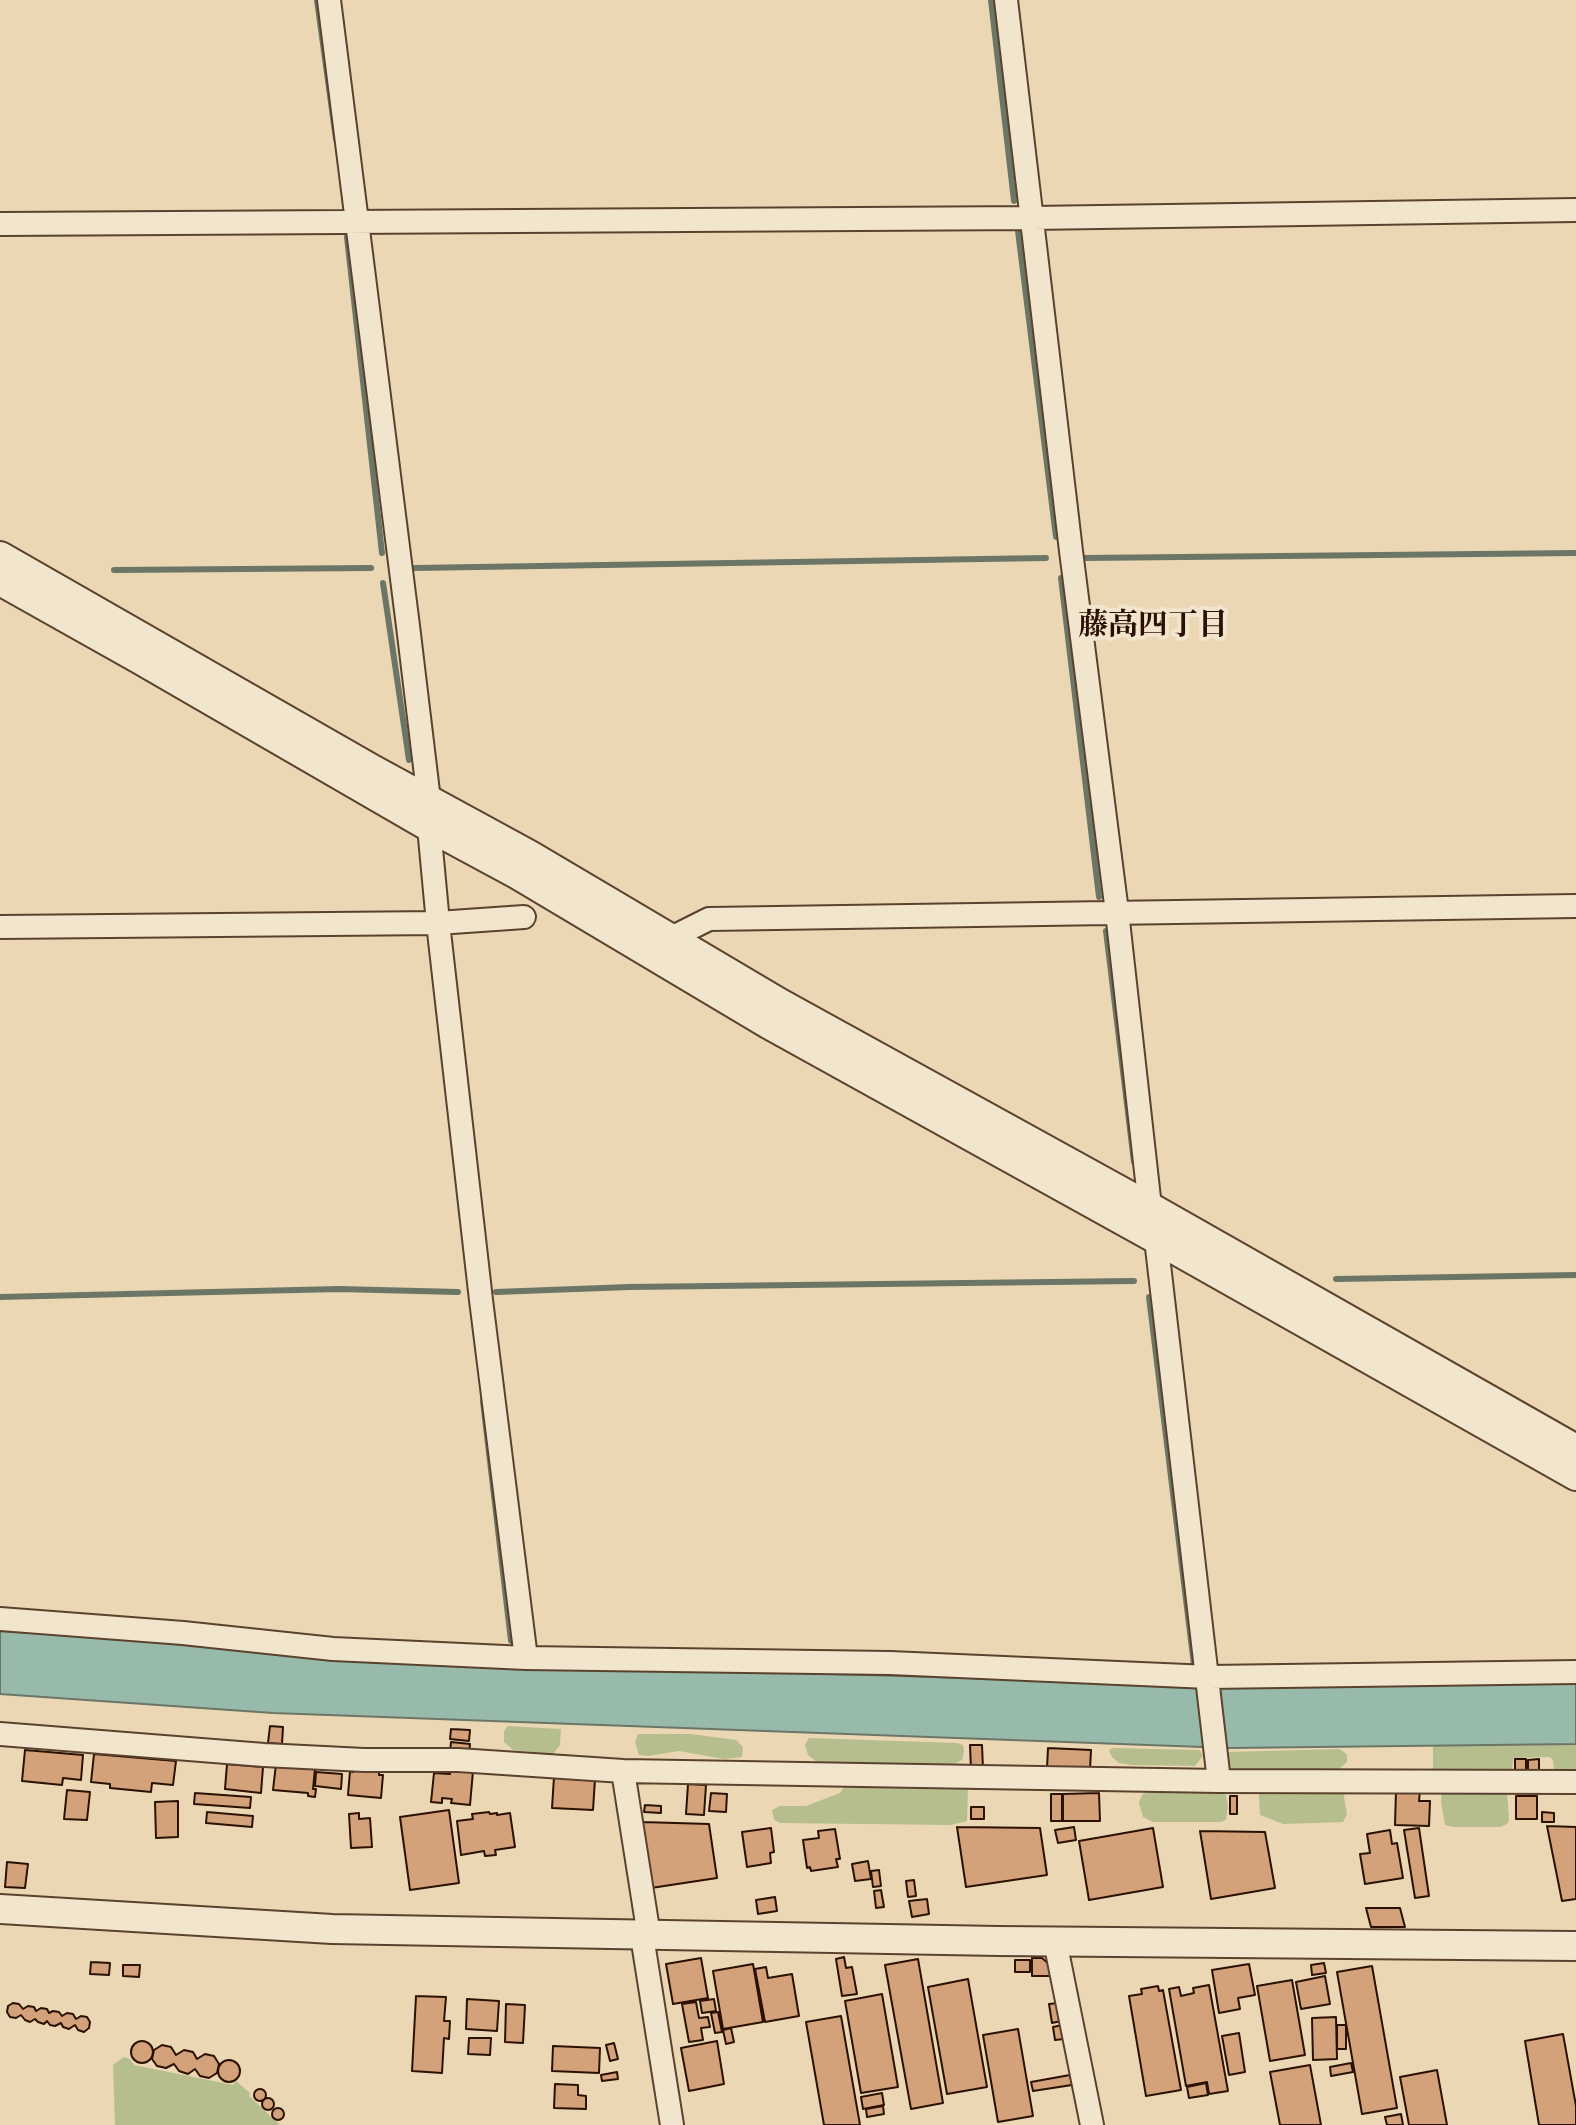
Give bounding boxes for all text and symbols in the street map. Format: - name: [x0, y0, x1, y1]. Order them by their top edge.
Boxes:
- district label: 藤高四丁目: [1078, 609, 1228, 645]

